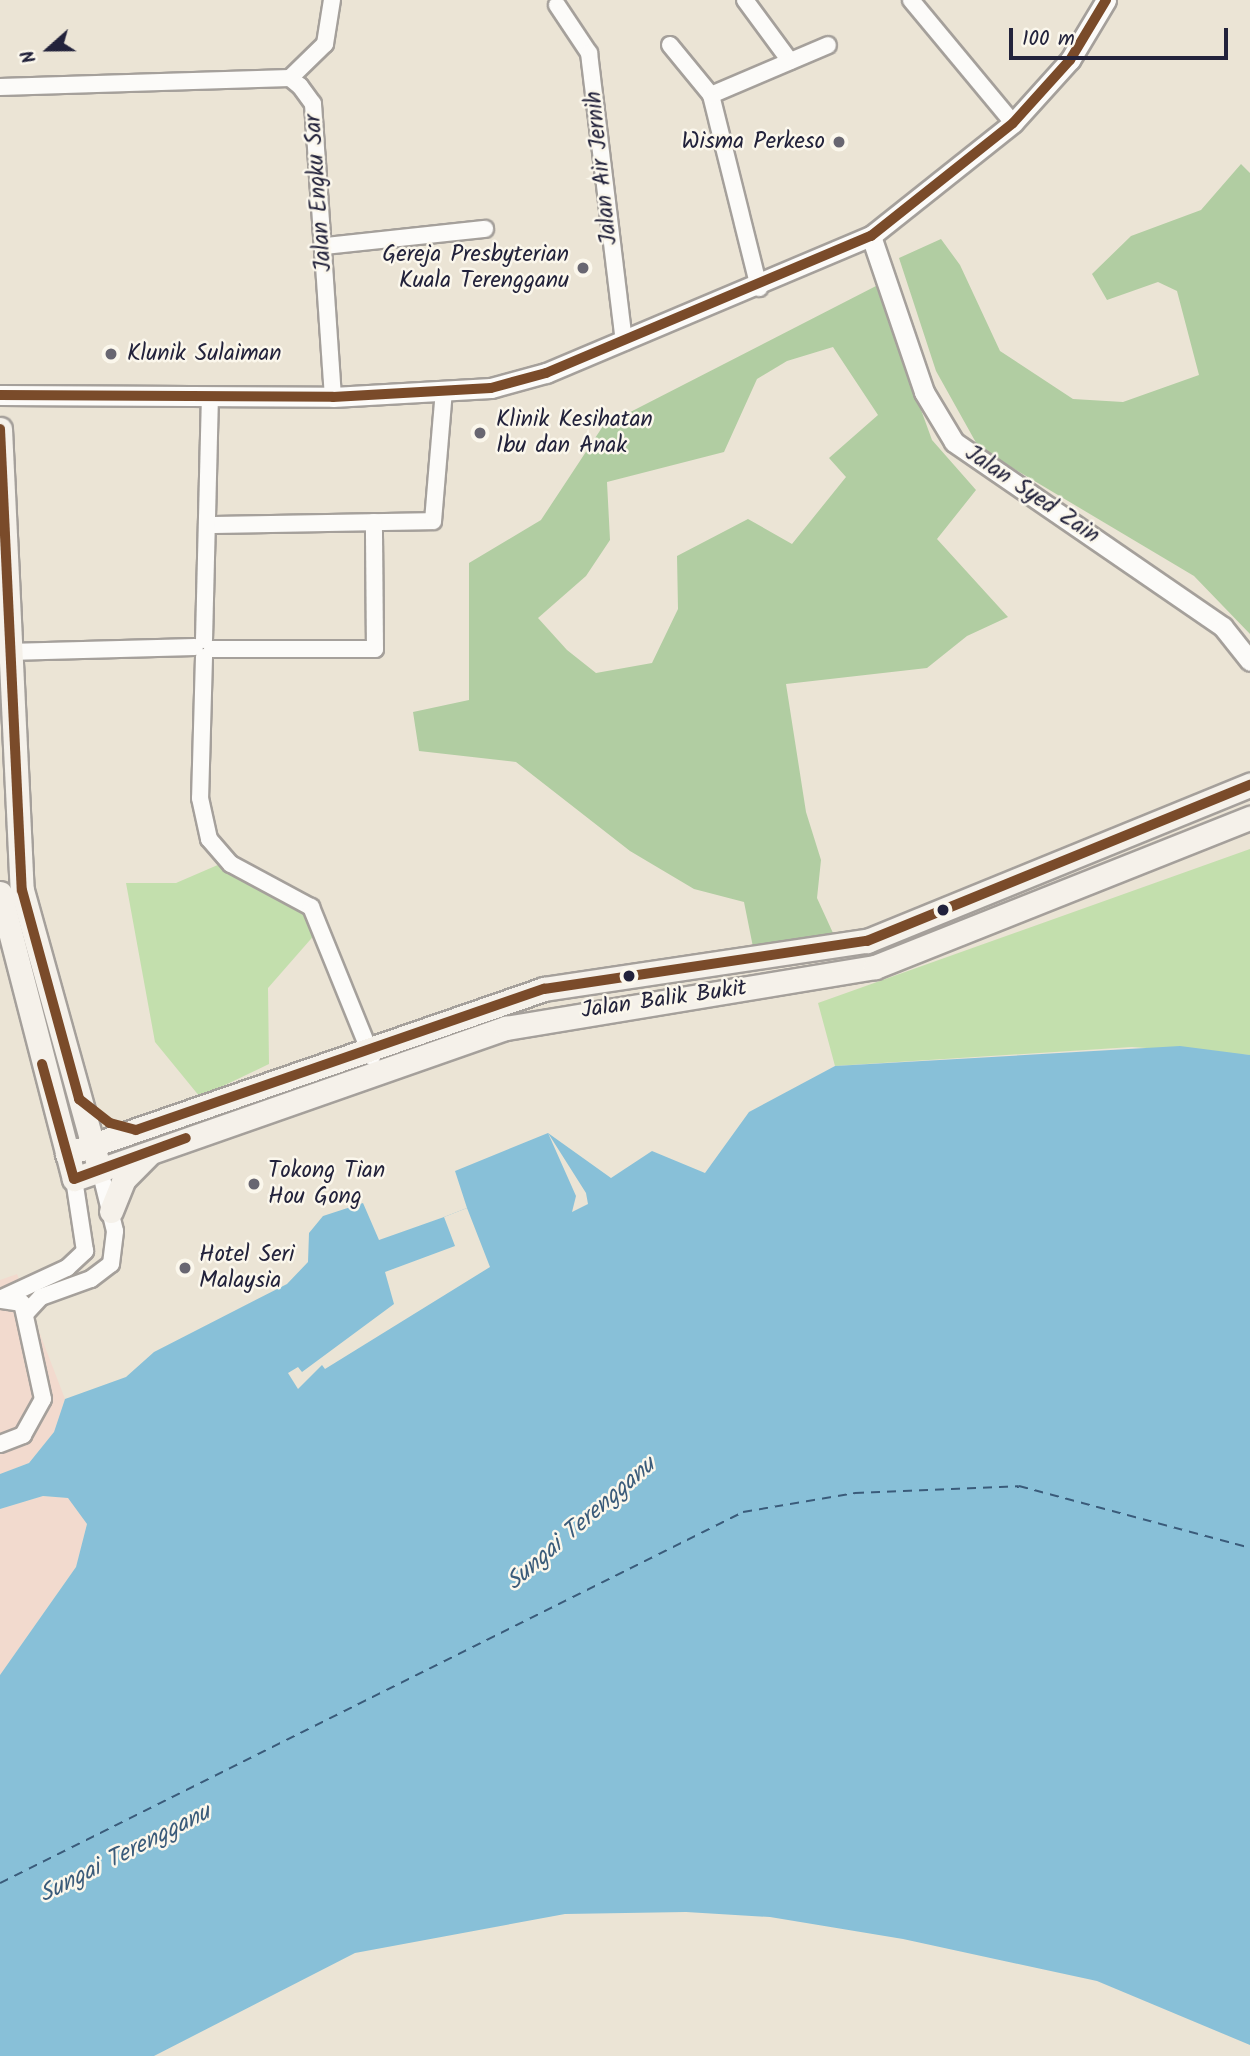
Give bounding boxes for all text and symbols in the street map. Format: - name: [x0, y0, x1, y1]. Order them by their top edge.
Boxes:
- north arrow: [14, 14, 84, 84]
- scale bar: [1012, 14, 1231, 58]
- text: 100 m: [1022, 23, 1075, 56]
- text: N: [13, 46, 46, 68]
- street label: Jalan Air Jernih: [580, 90, 624, 246]
- street label: Jalan Engku Sar: [300, 113, 338, 273]
- place label: Wisma Perkeso: [682, 128, 825, 156]
- marker: Wisma Perkeso: [831, 134, 847, 150]
- place label: Gereja Presbyterian Kuala Terengganu: [382, 241, 569, 295]
- marker: Gereja Presbyterian Kuala Terengganu: [575, 260, 591, 276]
- place label: Klunik Sulaiman: [127, 340, 282, 368]
- marker: Klunik Sulaiman: [101, 344, 121, 364]
- place label: Klinik Kesihatan Ibu dan Anak: [496, 406, 653, 460]
- marker: Klinik Kesihatan Ibu dan Anak: [470, 423, 490, 443]
- street label: Jalan Syed Zain: [960, 440, 1104, 550]
- unlabelled marker: [936, 903, 950, 917]
- unlabelled marker: [622, 969, 636, 983]
- street label: Jalan Balik Bukit: [579, 975, 749, 1025]
- place label: Tokong Tian Hou Gong: [268, 1157, 385, 1211]
- marker: Tokong Tian Hou Gong: [246, 1176, 262, 1192]
- place label: Hotel Seri Malaysia: [199, 1241, 295, 1295]
- marker: Hotel Seri Malaysia: [177, 1260, 193, 1276]
- water label: Sungai Terengganu: [500, 1451, 662, 1597]
- water label: Sungai Terengganu: [34, 1798, 216, 1910]

